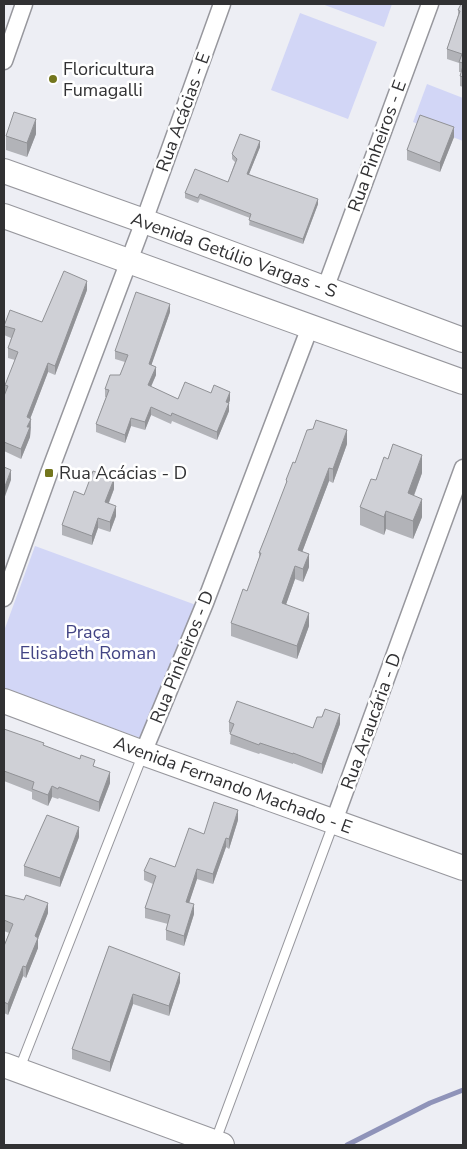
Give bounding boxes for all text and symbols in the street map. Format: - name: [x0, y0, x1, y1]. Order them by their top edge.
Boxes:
- street label: Rua Acácias - E: [150, 49, 216, 175]
- place label: Floricultura Fumagalli: [63, 57, 155, 102]
- marker: Floricultura Fumagalli: [47, 73, 59, 85]
- street label: Rua Pinheiros - E: [342, 77, 412, 215]
- street label: Avenida Getúlio Vargas - S: [128, 207, 340, 303]
- place label: Rua Acácias - D: [59, 461, 187, 485]
- marker: Rua Acácias - D: [43, 467, 55, 479]
- street label: Rua Pinheiros - D: [144, 587, 220, 727]
- park label: Praça Elisabeth Roman: [20, 620, 156, 665]
- street label: Rua Araucária - D: [335, 649, 407, 793]
- street label: Avenida Fernando Machado - E: [111, 731, 355, 839]

